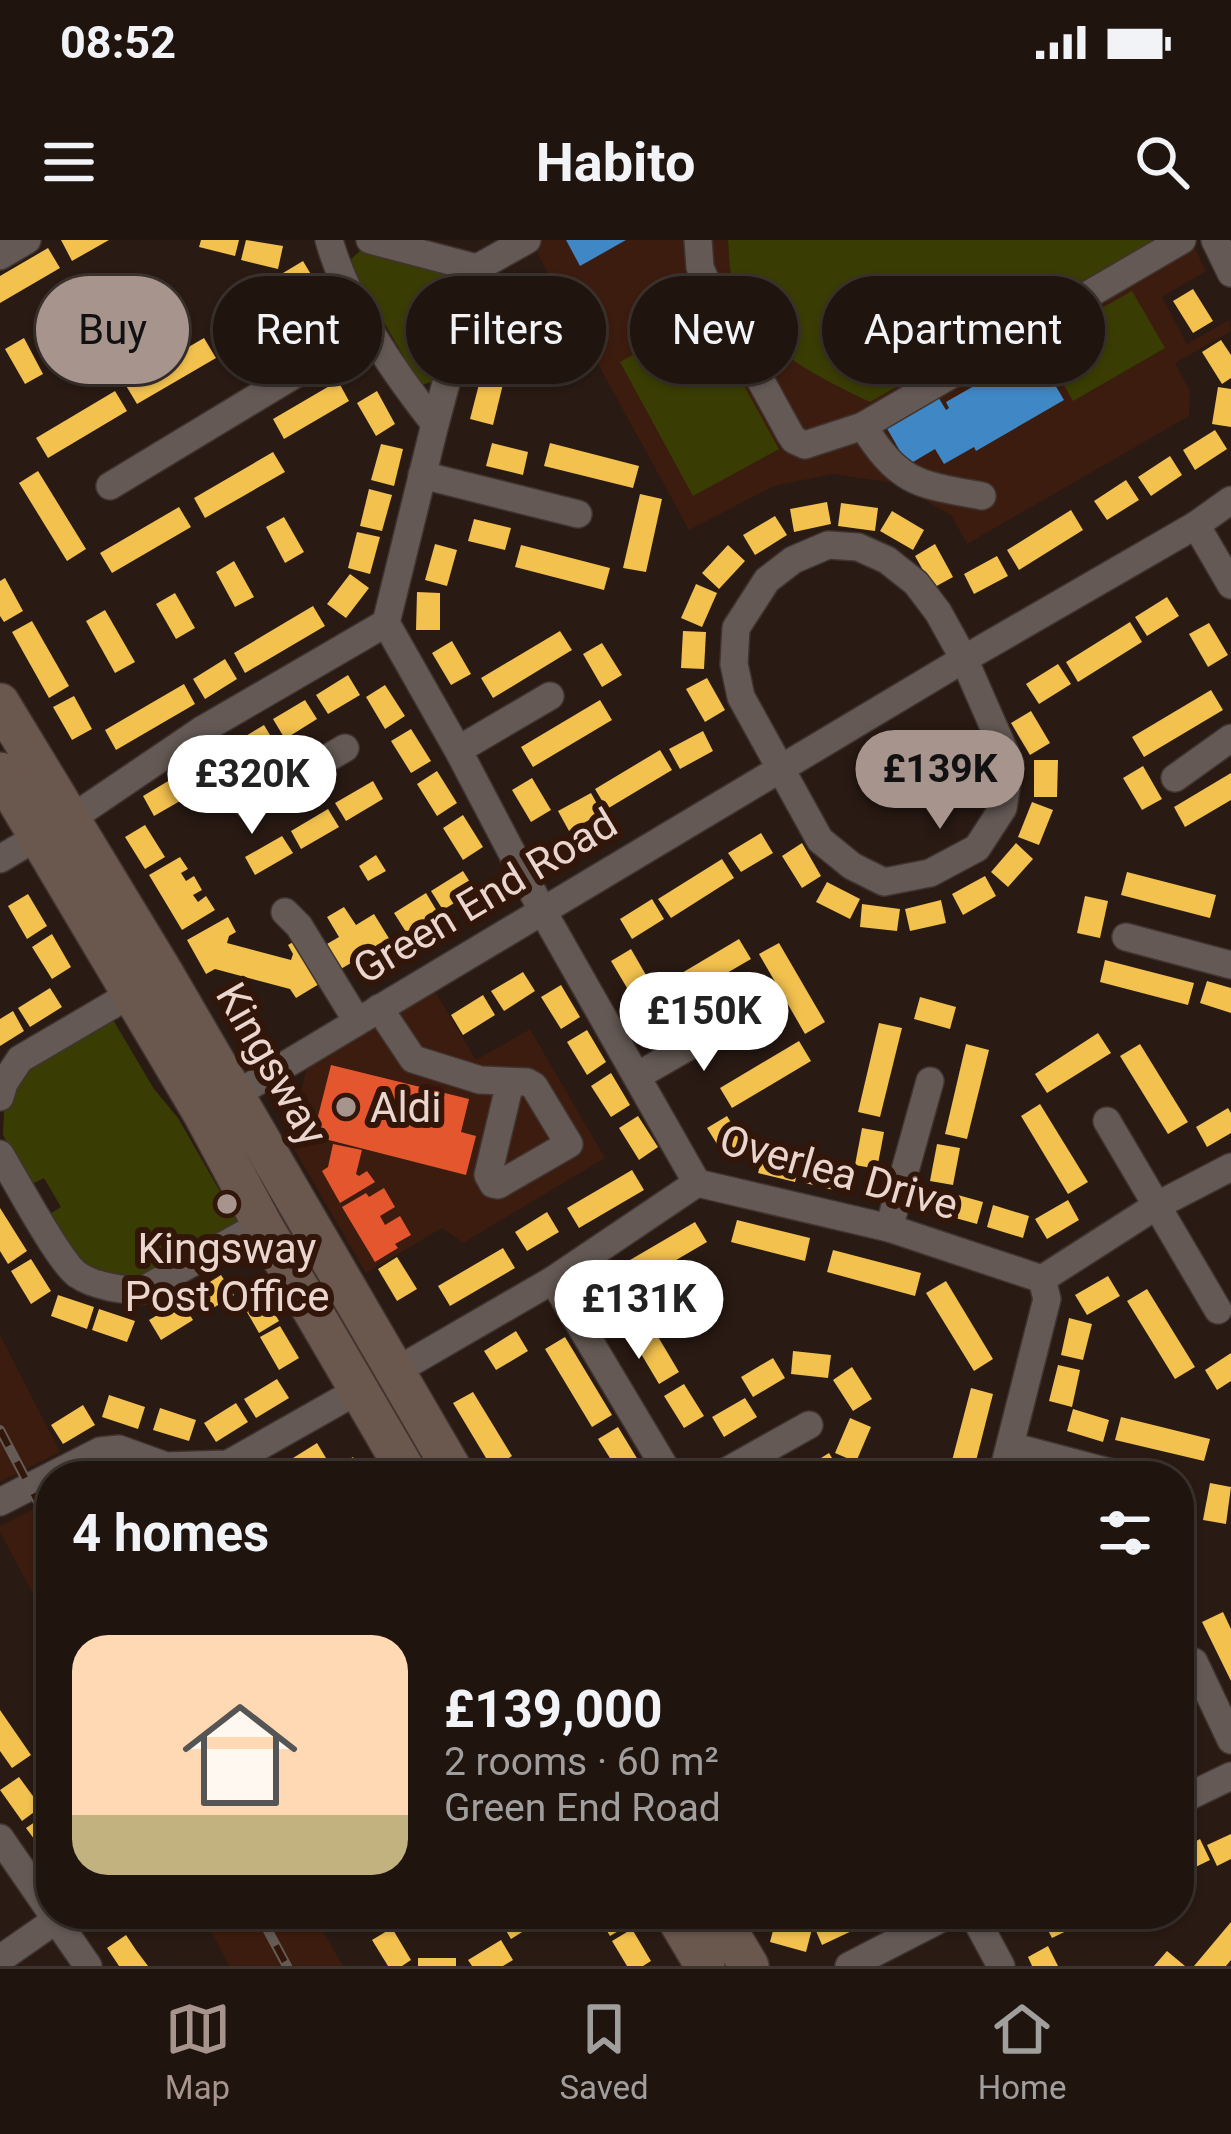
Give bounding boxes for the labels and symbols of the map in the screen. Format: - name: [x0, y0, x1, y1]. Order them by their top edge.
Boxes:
- pin: £139K: [856, 730, 1024, 832]
- pin: £320K: [168, 735, 336, 837]
- street label: Green End Road: [345, 798, 625, 994]
- pin: £150K: [620, 972, 788, 1074]
- street label: Kingsway: [206, 974, 338, 1154]
- place label: Aldi: [370, 1083, 442, 1132]
- marker: Aldi: [333, 1094, 359, 1120]
- street label: Overlea Drive: [714, 1115, 964, 1229]
- marker: Kingsway Post Office: [214, 1191, 240, 1217]
- place label: Kingsway Post Office: [124, 1224, 330, 1321]
- pin: £131K: [555, 1260, 723, 1362]

